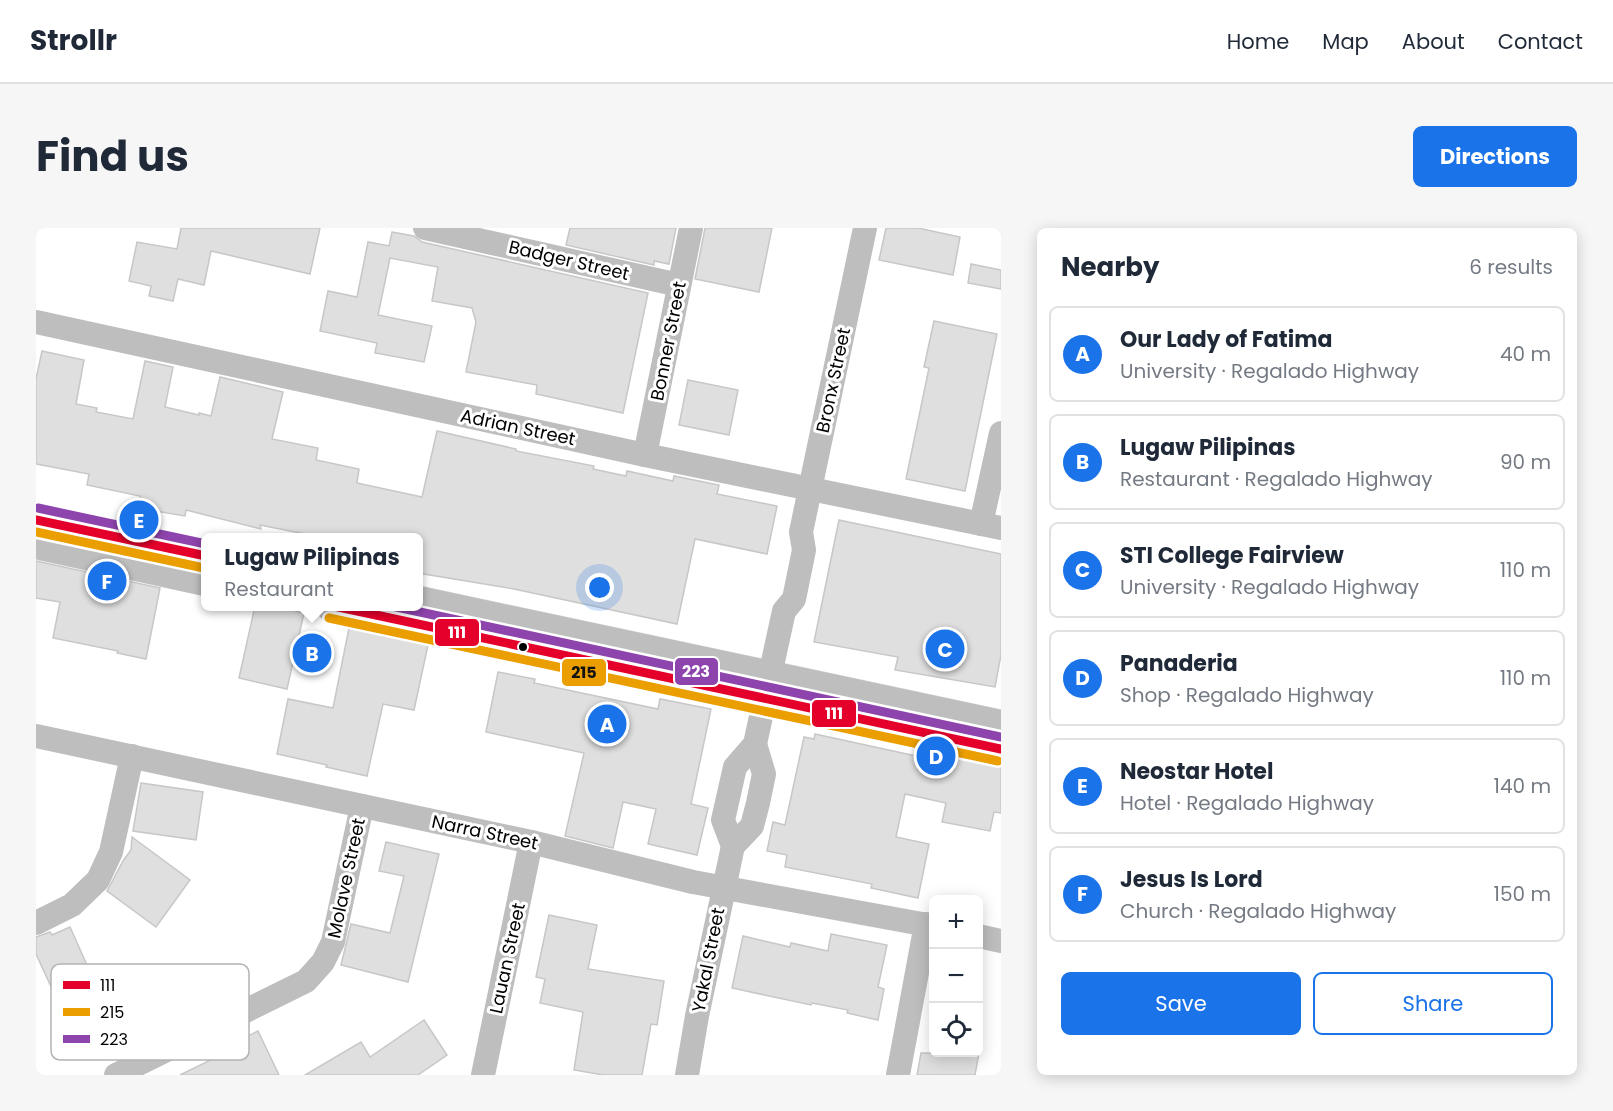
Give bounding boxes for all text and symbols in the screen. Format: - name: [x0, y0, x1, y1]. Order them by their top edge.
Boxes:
- text: Strollr: [30, 21, 117, 60]
- text: Home: [1227, 27, 1289, 56]
- text: Map: [1322, 27, 1369, 56]
- text: About: [1402, 27, 1465, 56]
- text: Contact: [1498, 27, 1583, 56]
- button: Directions: [1413, 126, 1577, 187]
- text: Find us: [36, 127, 189, 186]
- street label: Badger Street: [506, 234, 632, 286]
- text: Nearby: [1061, 249, 1159, 285]
- text: 6 results: [1469, 253, 1553, 281]
- street label: Bonner Street: [644, 279, 692, 403]
- text: Our Lady of Fatima: [1120, 324, 1332, 355]
- street label: Bronx Street: [810, 325, 856, 435]
- text: A: [1075, 340, 1090, 368]
- text: 40 m: [1500, 340, 1551, 368]
- text: University · Regalado Highway: [1120, 357, 1419, 385]
- street label: Adrian Street: [458, 403, 578, 451]
- text: Lugaw Pilipinas: [1120, 432, 1296, 463]
- text: B: [1076, 448, 1089, 476]
- text: 90 m: [1500, 448, 1551, 476]
- text: Restaurant · Regalado Highway: [1120, 465, 1433, 493]
- pin: E: [120, 498, 158, 542]
- popup: [201, 533, 423, 611]
- text: STI College Fairview: [1120, 540, 1344, 571]
- text: Lugaw Pilipinas: [224, 542, 400, 573]
- text: C: [1075, 556, 1090, 584]
- text: 110 m: [1500, 556, 1551, 584]
- pin: F: [88, 558, 126, 604]
- your location: [585, 573, 614, 602]
- text: University · Regalado Highway: [1120, 573, 1419, 601]
- text: Restaurant: [224, 575, 334, 603]
- line badge: 111: [434, 618, 480, 647]
- text: 111: [448, 621, 466, 644]
- pin: C: [926, 626, 964, 672]
- pin: B: [292, 630, 332, 676]
- unlabelled marker: [517, 641, 529, 653]
- text: Panaderia: [1120, 648, 1238, 679]
- line badge: 223: [674, 657, 719, 686]
- line badge: 215: [561, 658, 607, 687]
- text: 223: [682, 660, 710, 683]
- text: 215: [571, 661, 597, 684]
- text: D: [1075, 664, 1090, 692]
- text: 110 m: [1500, 664, 1551, 692]
- text: Shop · Regalado Highway: [1120, 681, 1374, 709]
- line badge: 111: [811, 699, 857, 728]
- pin: A: [588, 702, 626, 746]
- text: 111: [825, 702, 843, 725]
- pin: D: [916, 734, 956, 778]
- text: Neostar Hotel: [1120, 756, 1273, 787]
- text: E: [1077, 772, 1088, 800]
- text: 140 m: [1494, 772, 1551, 800]
- text: Hotel · Regalado Highway: [1120, 789, 1374, 817]
- street label: Narra Street: [430, 809, 540, 855]
- street label: Molave Street: [321, 816, 371, 940]
- text: Jesus Is Lord: [1120, 864, 1263, 895]
- text: F: [1077, 880, 1088, 908]
- text: 150 m: [1494, 880, 1551, 908]
- map controls: [929, 895, 983, 1057]
- button: +: [929, 895, 983, 949]
- text: Church · Regalado Highway: [1120, 897, 1396, 925]
- street label: Lauan Street: [483, 900, 531, 1016]
- street label: Yakal Street: [686, 906, 730, 1014]
- button: −: [929, 949, 983, 1003]
- legend: [51, 964, 249, 1060]
- button: Save: [1061, 972, 1301, 1035]
- button: Share: [1313, 972, 1553, 1035]
- text: 111: [100, 974, 115, 997]
- text: 215: [100, 1001, 124, 1024]
- button: locate: [929, 1003, 983, 1057]
- text: 223: [100, 1028, 128, 1051]

